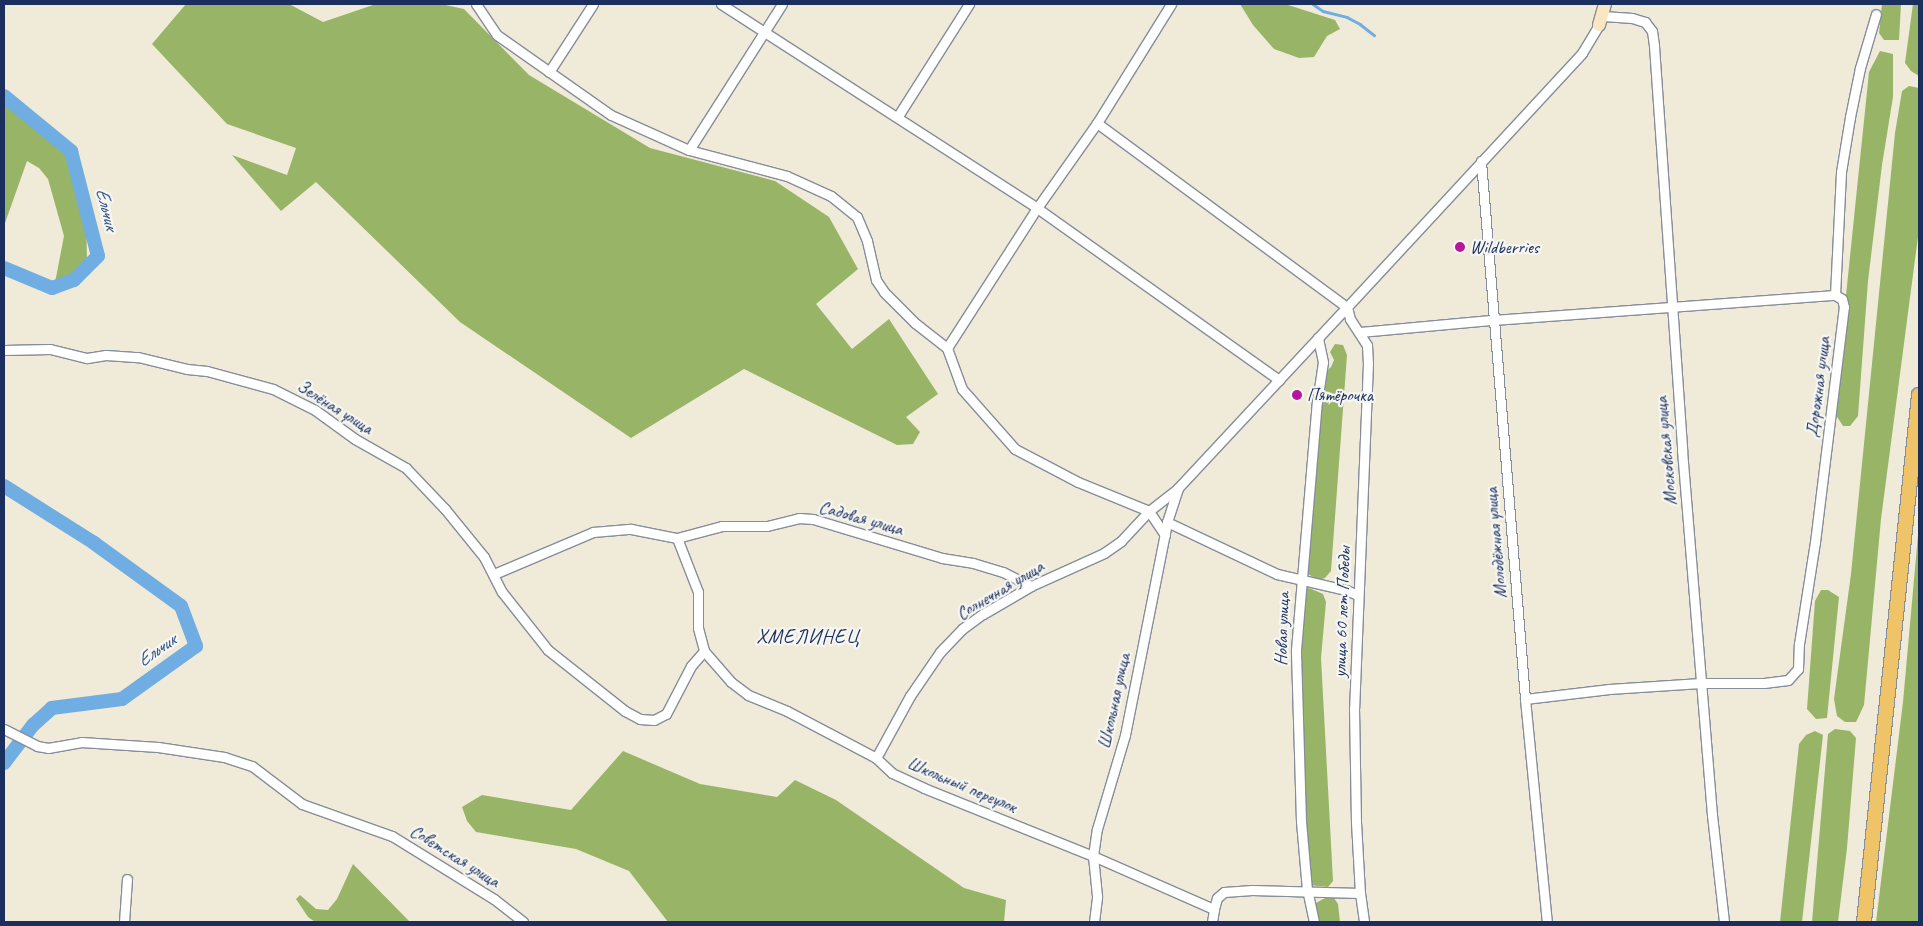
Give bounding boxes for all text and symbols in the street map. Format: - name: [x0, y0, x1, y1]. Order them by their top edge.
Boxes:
- water label: Ельчик: [90, 186, 122, 232]
- place label: Wildberries: [1470, 236, 1539, 258]
- marker: Wildberries: [1454, 241, 1466, 253]
- street label: Дорожная улица: [1801, 335, 1835, 439]
- street label: Зелёная улица: [292, 375, 378, 439]
- place label: Пятёрочка: [1307, 384, 1373, 406]
- marker: Пятёрочка: [1291, 389, 1303, 401]
- street label: Московская улица: [1650, 395, 1682, 507]
- street label: Молодёжная улица: [1480, 486, 1512, 600]
- street label: Садовая улица: [816, 496, 906, 540]
- street label: улица 60 лет Победы: [1329, 546, 1355, 678]
- street label: Солнечная улица: [952, 555, 1048, 625]
- street label: Новая улица: [1270, 592, 1294, 666]
- district label: ХМЕЛИНЕЦ: [755, 624, 861, 648]
- water label: Ельчик: [133, 629, 181, 673]
- street label: Школьная улица: [1093, 651, 1135, 751]
- street label: Школьный переулок: [904, 752, 1020, 818]
- street label: Советская улица: [406, 820, 504, 892]

